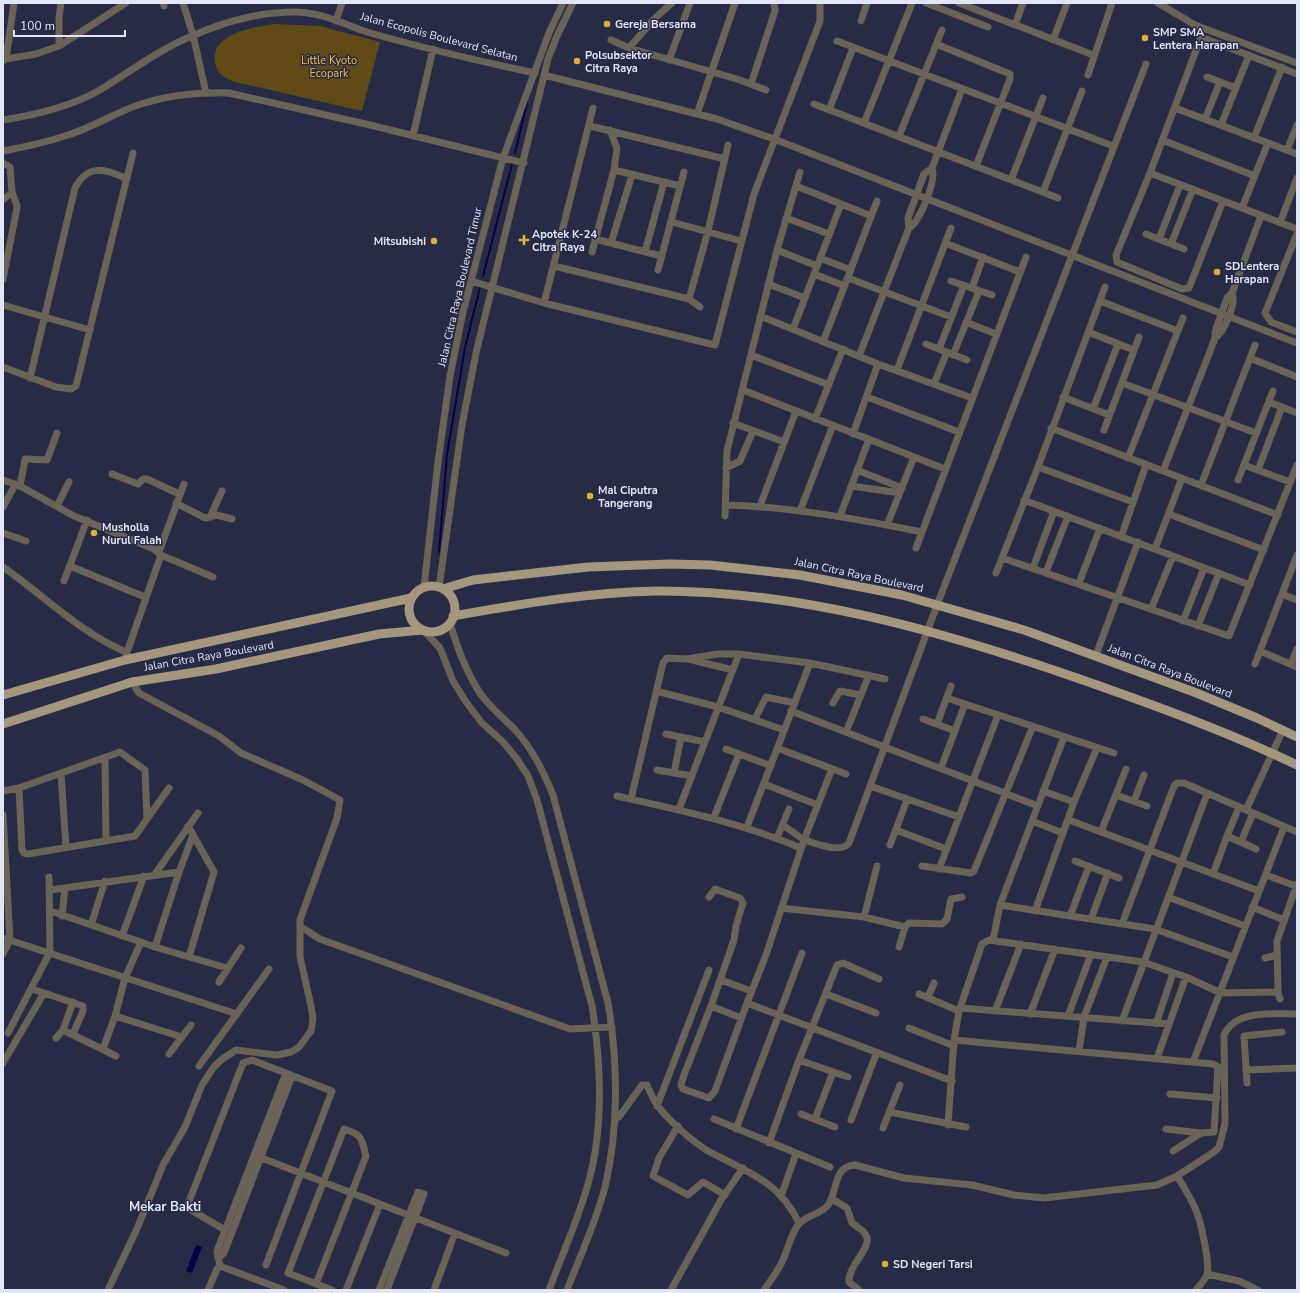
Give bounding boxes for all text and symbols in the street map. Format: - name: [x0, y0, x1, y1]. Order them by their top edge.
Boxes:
- street label: Jalan Ecopolis Boulevard Selatan: [358, 8, 519, 65]
- scale bar: [14, 12, 125, 38]
- place label: Gereja Bersama: [615, 17, 696, 32]
- text: 100 m: [20, 18, 55, 34]
- marker: Gereja Bersama: [602, 19, 612, 29]
- place label: SMP SMA Lentera Harapan: [1153, 25, 1239, 53]
- marker: SMP SMA Lentera Harapan: [1140, 33, 1150, 43]
- place label: Polsubsektor Citra Raya: [585, 48, 653, 76]
- park label: Little Kyoto Ecopark: [301, 53, 357, 81]
- marker: Polsubsektor Citra Raya: [572, 56, 582, 66]
- street label: Jalan Citra Raya Boulevard Timur: [434, 206, 486, 369]
- place label: Apotek K-24 Citra Raya: [532, 227, 597, 255]
- place label: Mitsubishi: [374, 234, 426, 249]
- marker: Apotek K-24 Citra Raya: [519, 235, 529, 245]
- marker: Mitsubishi: [429, 236, 439, 246]
- place label: SDLentera Harapan: [1225, 259, 1279, 287]
- marker: SDLentera Harapan: [1212, 267, 1222, 277]
- place label: Mal Ciputra Tangerang: [598, 483, 658, 511]
- marker: Mal Ciputra Tangerang: [585, 491, 595, 501]
- place label: Musholla Nurul Falah: [102, 520, 162, 548]
- marker: Musholla Nurul Falah: [89, 528, 99, 538]
- street label: Jalan Citra Raya Boulevard: [792, 554, 925, 596]
- street label: Jalan Citra Raya Boulevard: [142, 637, 275, 675]
- street label: Jalan Citra Raya Boulevard: [1105, 640, 1234, 702]
- district label: Mekar Bakti: [129, 1198, 201, 1216]
- place label: SD Negeri Tarsi: [893, 1257, 973, 1272]
- marker: SD Negeri Tarsi: [880, 1259, 890, 1269]

